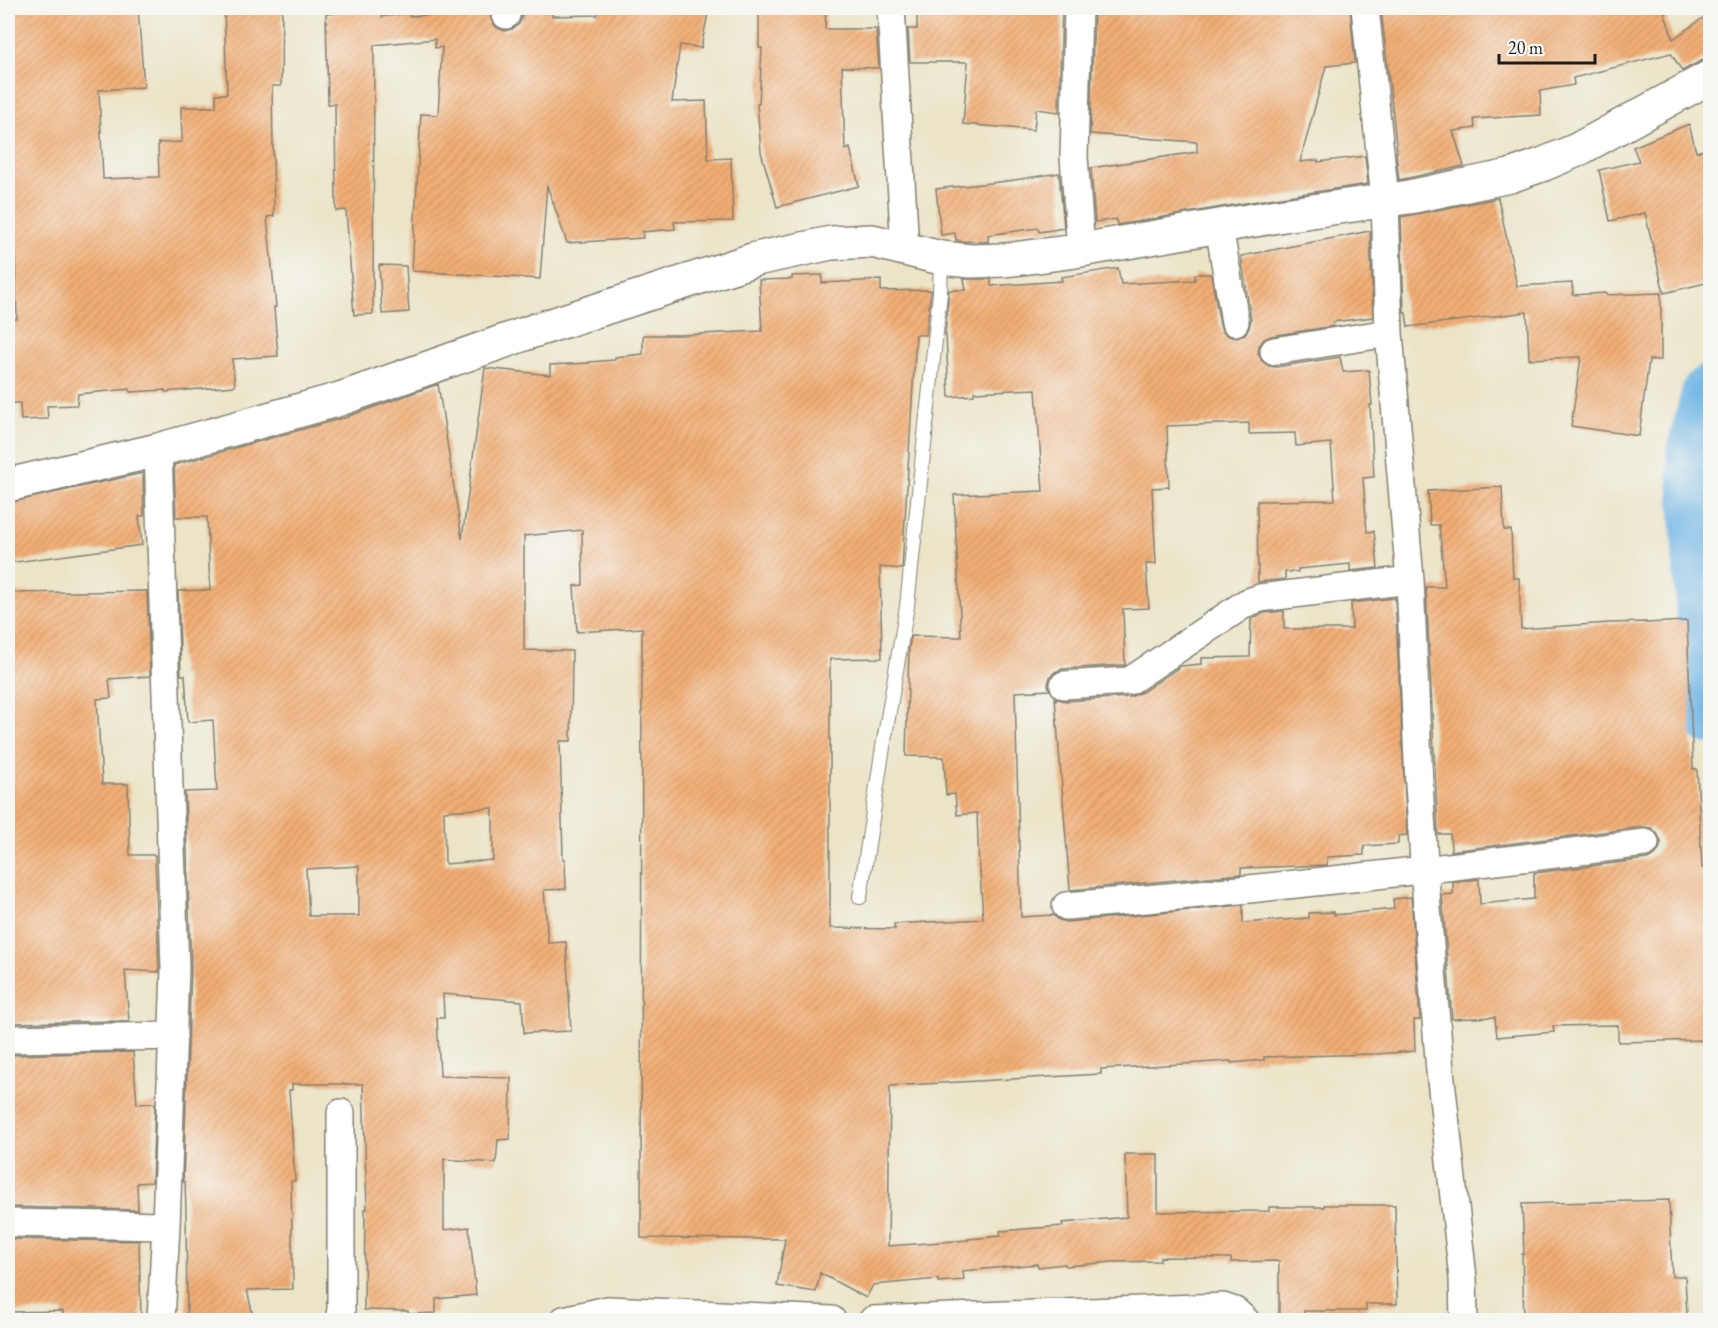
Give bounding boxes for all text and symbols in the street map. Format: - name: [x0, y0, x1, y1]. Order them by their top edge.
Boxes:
- scale bar: [1499, 27, 1595, 65]
- text: 20 m: [1508, 36, 1543, 59]

